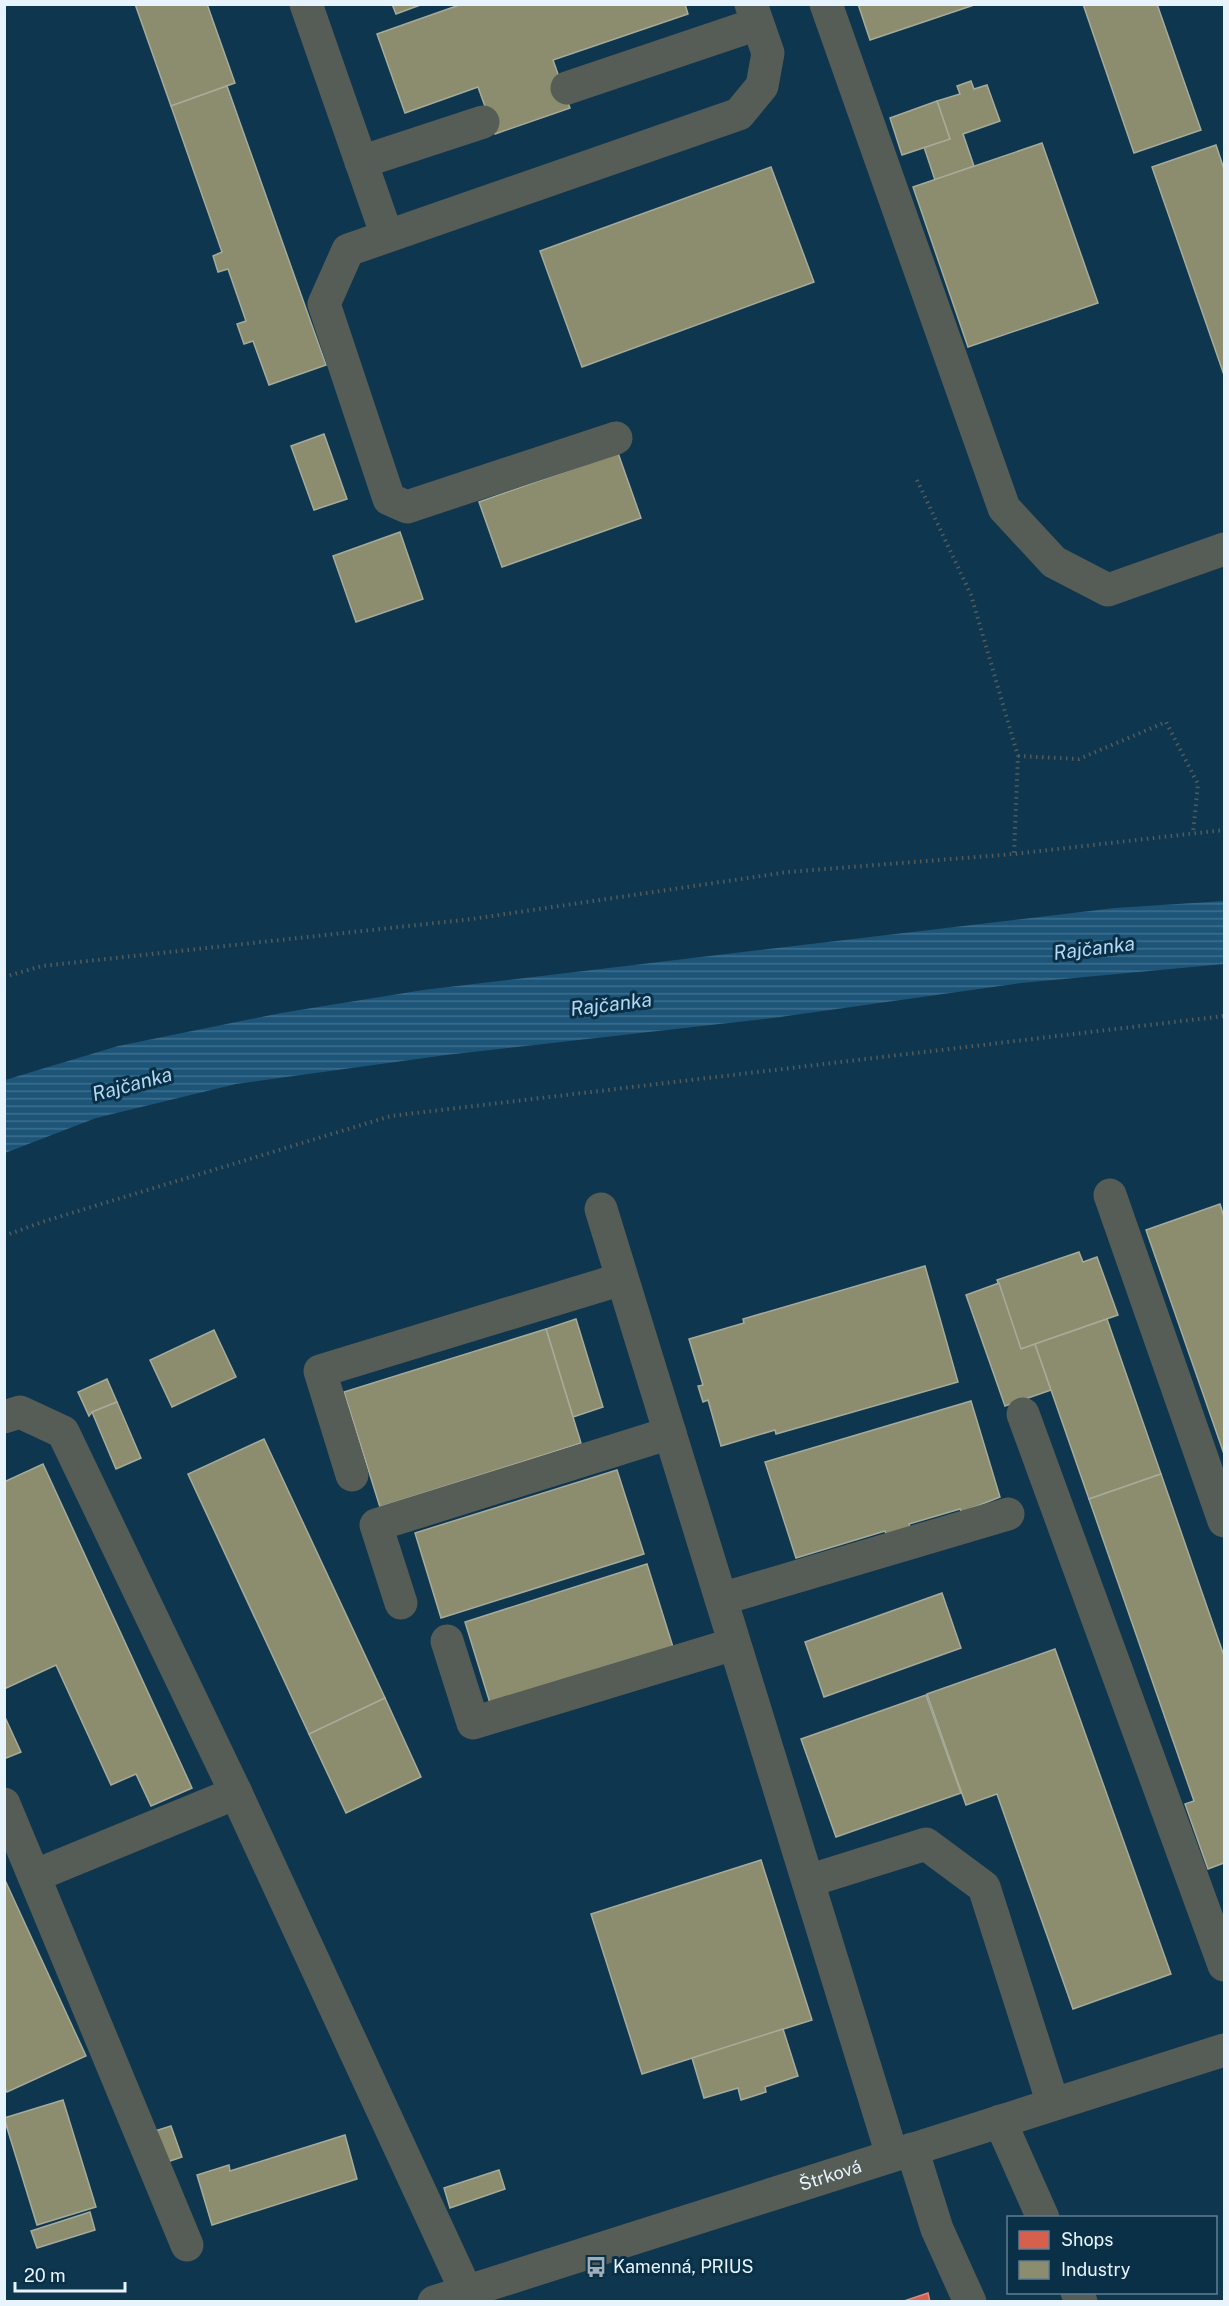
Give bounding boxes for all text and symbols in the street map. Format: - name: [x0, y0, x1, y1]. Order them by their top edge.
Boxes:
- water label: Rajčanka: [1052, 931, 1136, 965]
- water label: Rajčanka: [569, 987, 653, 1021]
- water label: Rajčanka: [89, 1062, 175, 1106]
- street label: Štrková: [796, 2155, 864, 2195]
- legend: [1007, 2216, 1217, 2294]
- text: Shops: [1061, 2229, 1113, 2250]
- scale bar: [15, 2255, 124, 2293]
- bus stop icon: Kamenná, PRIUS: [584, 2255, 608, 2279]
- place label: Kamenná, PRIUS: [613, 2256, 753, 2277]
- text: Industry: [1061, 2259, 1131, 2280]
- text: 20 m: [24, 2265, 66, 2286]

